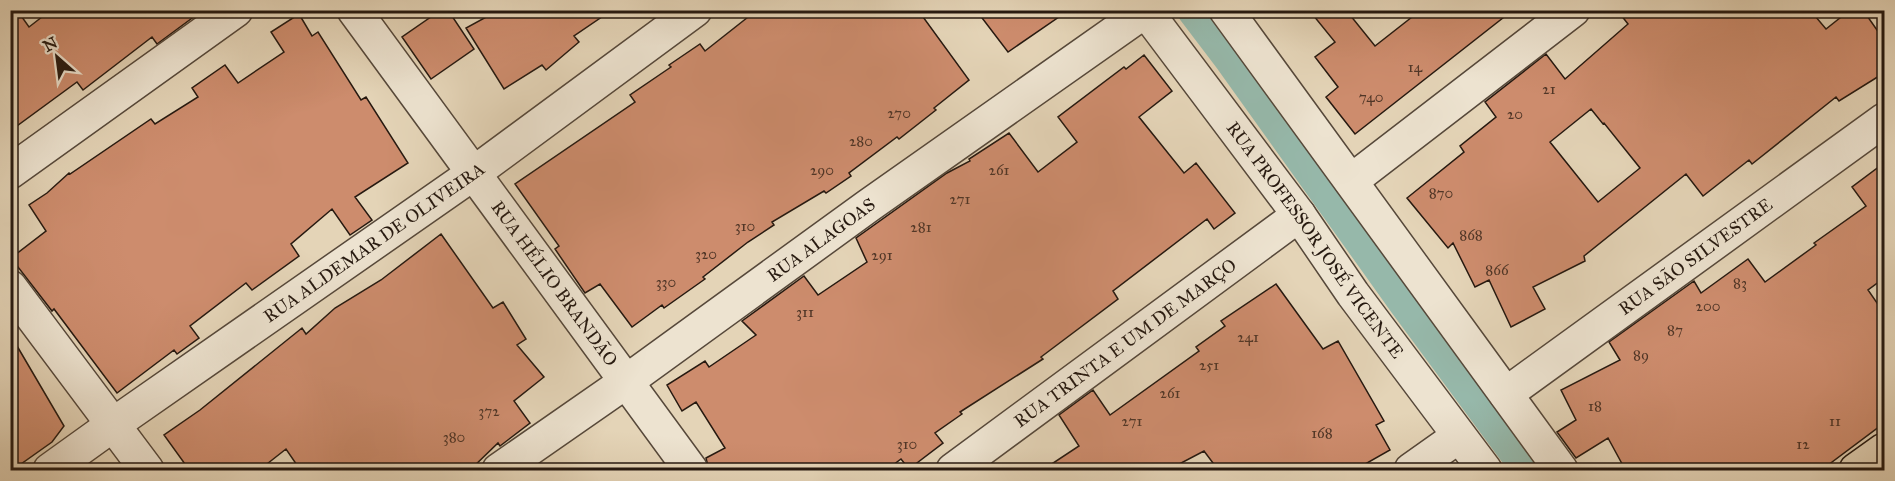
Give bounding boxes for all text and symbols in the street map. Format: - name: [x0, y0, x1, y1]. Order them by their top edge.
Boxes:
- north arrow: [27, 27, 87, 87]
- text: N: [40, 32, 61, 56]
- house number: 14: [1408, 58, 1423, 76]
- house number: 21: [1542, 80, 1556, 98]
- house number: 740: [1359, 88, 1383, 106]
- house number: 270: [887, 104, 911, 122]
- house number: 20: [1507, 105, 1523, 123]
- street label: RUA PROFESSOR JOSÉ VICENTE: [1222, 117, 1408, 363]
- house number: 280: [849, 132, 873, 150]
- street label: RUA ALDEMAR DE OLIVEIRA: [259, 158, 489, 327]
- house number: 290: [810, 161, 834, 179]
- house number: 261: [989, 161, 1010, 179]
- house number: 870: [1429, 184, 1453, 202]
- house number: 271: [950, 190, 971, 208]
- street label: RUA ALAGOAS: [763, 193, 880, 287]
- street label: RUA SÃO SILVESTRE: [1614, 193, 1777, 320]
- street label: RUA HÉLIO BRANDÃO: [486, 196, 622, 371]
- house number: 310: [735, 217, 755, 235]
- house number: 281: [910, 218, 932, 236]
- house number: 868: [1459, 226, 1483, 244]
- house number: 320: [695, 245, 717, 263]
- house number: 291: [871, 246, 893, 264]
- street label: RUA TRINTA E UM DE MARÇO: [1010, 254, 1241, 432]
- house number: 866: [1485, 261, 1510, 279]
- house number: 330: [656, 273, 676, 291]
- house number: 83: [1733, 274, 1747, 292]
- house number: 200: [1696, 297, 1720, 315]
- house number: 311: [796, 303, 814, 321]
- house number: 87: [1667, 321, 1683, 339]
- house number: 241: [1237, 328, 1259, 346]
- house number: 89: [1633, 346, 1649, 364]
- house number: 251: [1199, 356, 1219, 374]
- house number: 261: [1160, 384, 1181, 402]
- house number: 18: [1588, 397, 1602, 415]
- house number: 372: [478, 402, 500, 420]
- house number: 271: [1122, 412, 1143, 430]
- house number: 11: [1829, 412, 1841, 430]
- house number: 168: [1311, 424, 1333, 442]
- house number: 380: [443, 428, 465, 446]
- house number: 310: [897, 435, 917, 453]
- house number: 12: [1796, 435, 1810, 453]

